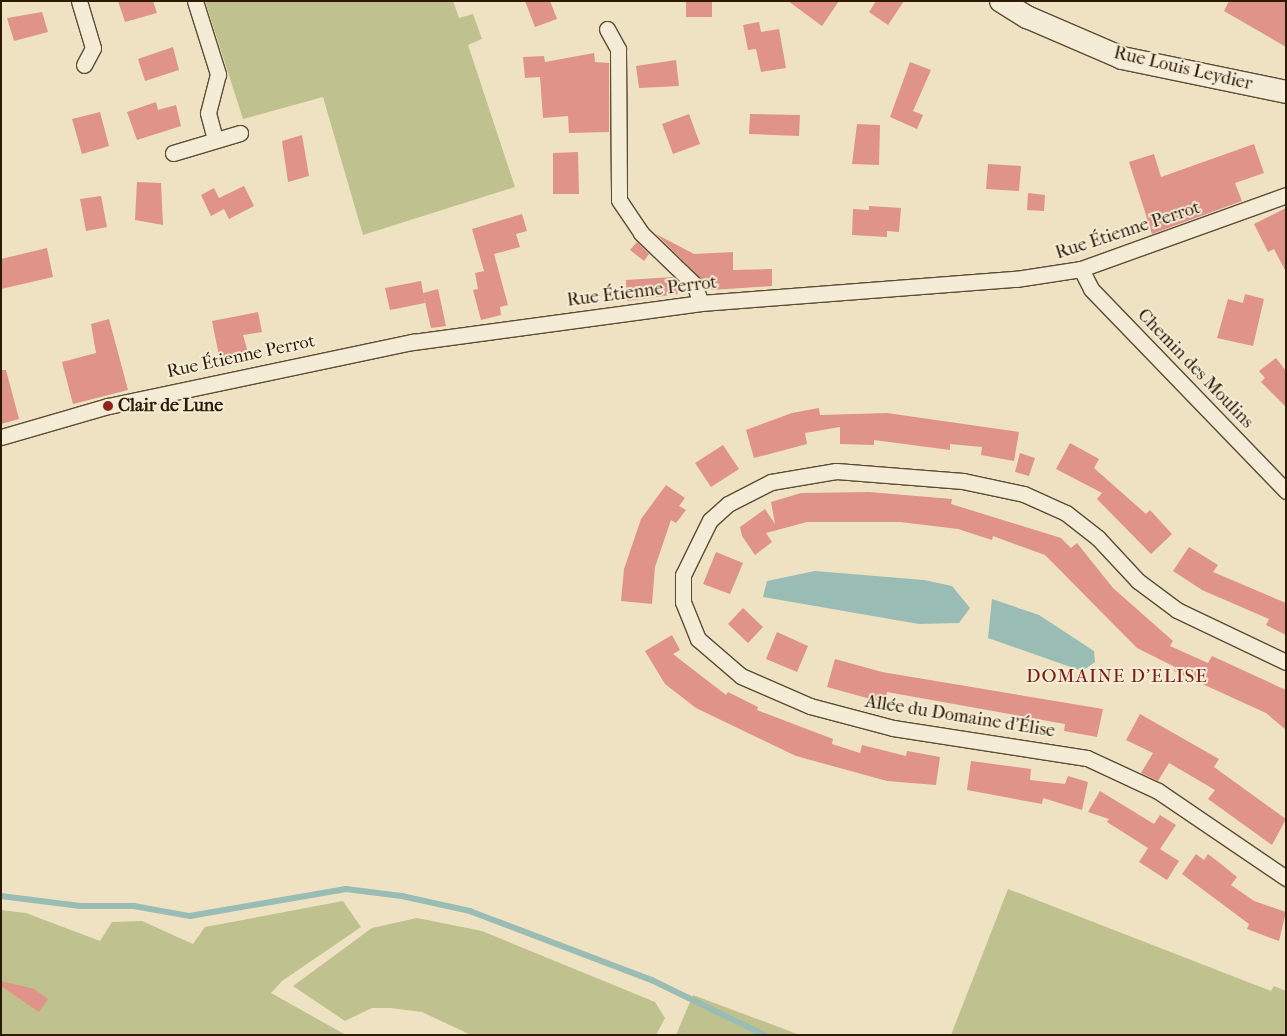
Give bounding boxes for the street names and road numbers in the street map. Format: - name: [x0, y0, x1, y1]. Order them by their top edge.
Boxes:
- street label: Rue Louis Leydier: [1112, 43, 1254, 95]
- street label: Rue Étienne Perrot: [1053, 197, 1203, 265]
- street label: Rue Étienne Perrot: [566, 272, 718, 312]
- street label: Chemin des Moulins: [1132, 305, 1258, 433]
- street label: Rue Étienne Perrot: [165, 331, 317, 383]
- street label: Allée du Domaine d'Élise: [864, 691, 1056, 743]

